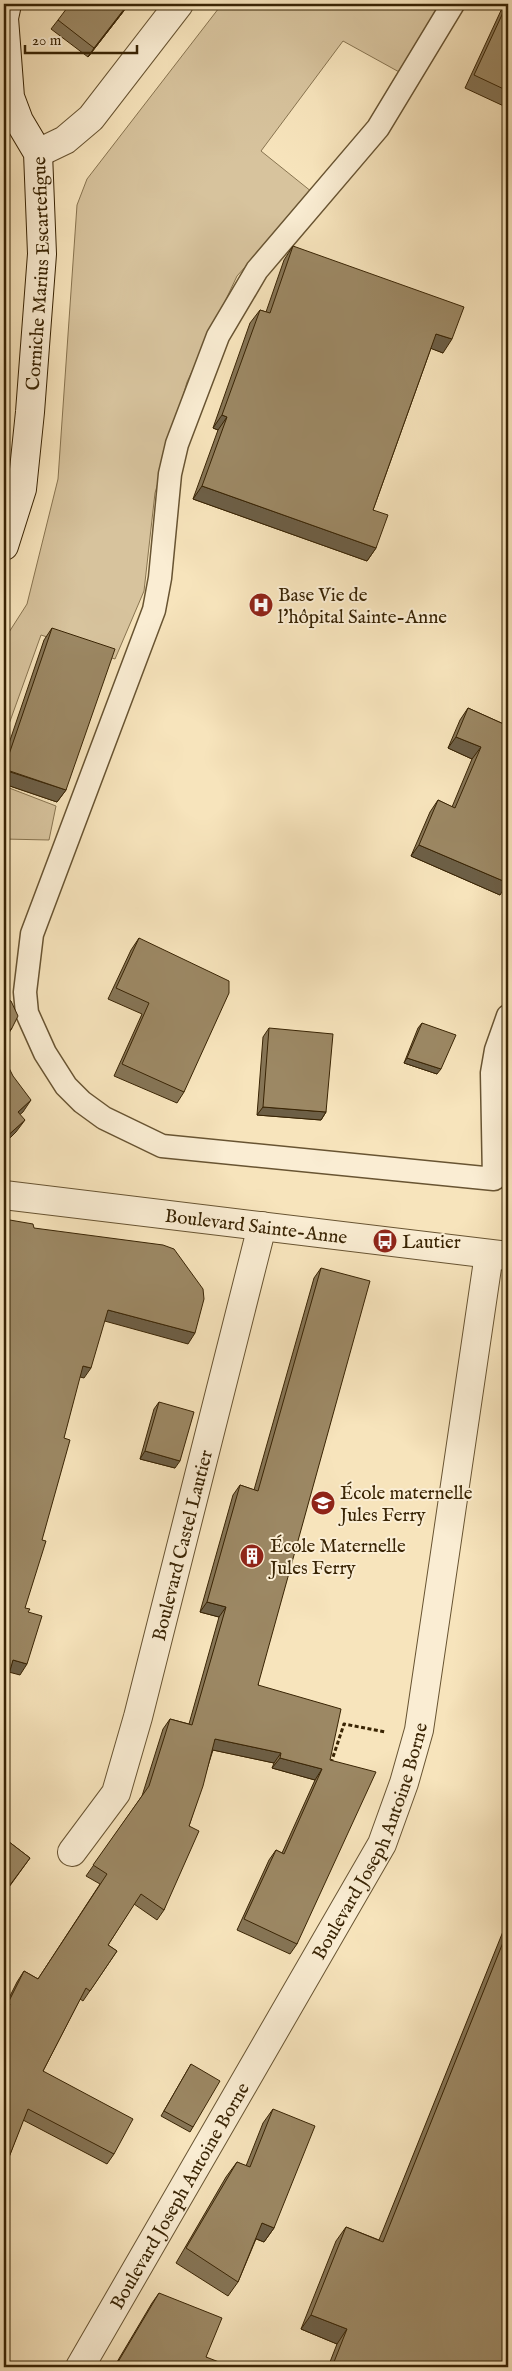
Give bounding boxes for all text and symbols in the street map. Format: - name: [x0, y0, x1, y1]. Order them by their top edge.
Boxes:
- scale bar: [25, 22, 138, 54]
- text: 20 m: [32, 31, 62, 50]
- street label: Corniche Marius Escartefigue: [22, 156, 56, 391]
- place label: Base Vie de l'hôpital Sainte-Anne: [278, 584, 447, 630]
- hospital icon: Base Vie de l'hôpital Sainte-Anne: [248, 592, 274, 618]
- street label: Boulevard Sainte-Anne: [163, 1205, 349, 1250]
- bus stop icon: Lautier: [372, 1228, 398, 1254]
- place label: Lautier: [402, 1231, 461, 1255]
- street label: Boulevard Castel Lautier: [148, 1447, 219, 1644]
- place label: École maternelle Jules Ferry: [338, 1481, 473, 1528]
- school or university icon: École maternelle Jules Ferry: [310, 1490, 336, 1516]
- place label: École Maternelle Jules Ferry: [268, 1534, 406, 1581]
- building icon: École Maternelle Jules Ferry: [239, 1543, 265, 1569]
- street label: Boulevard Joseph Antoine Borne: [308, 1721, 434, 1964]
- street label: Boulevard Joseph Antoine Borne: [106, 2079, 256, 2314]

